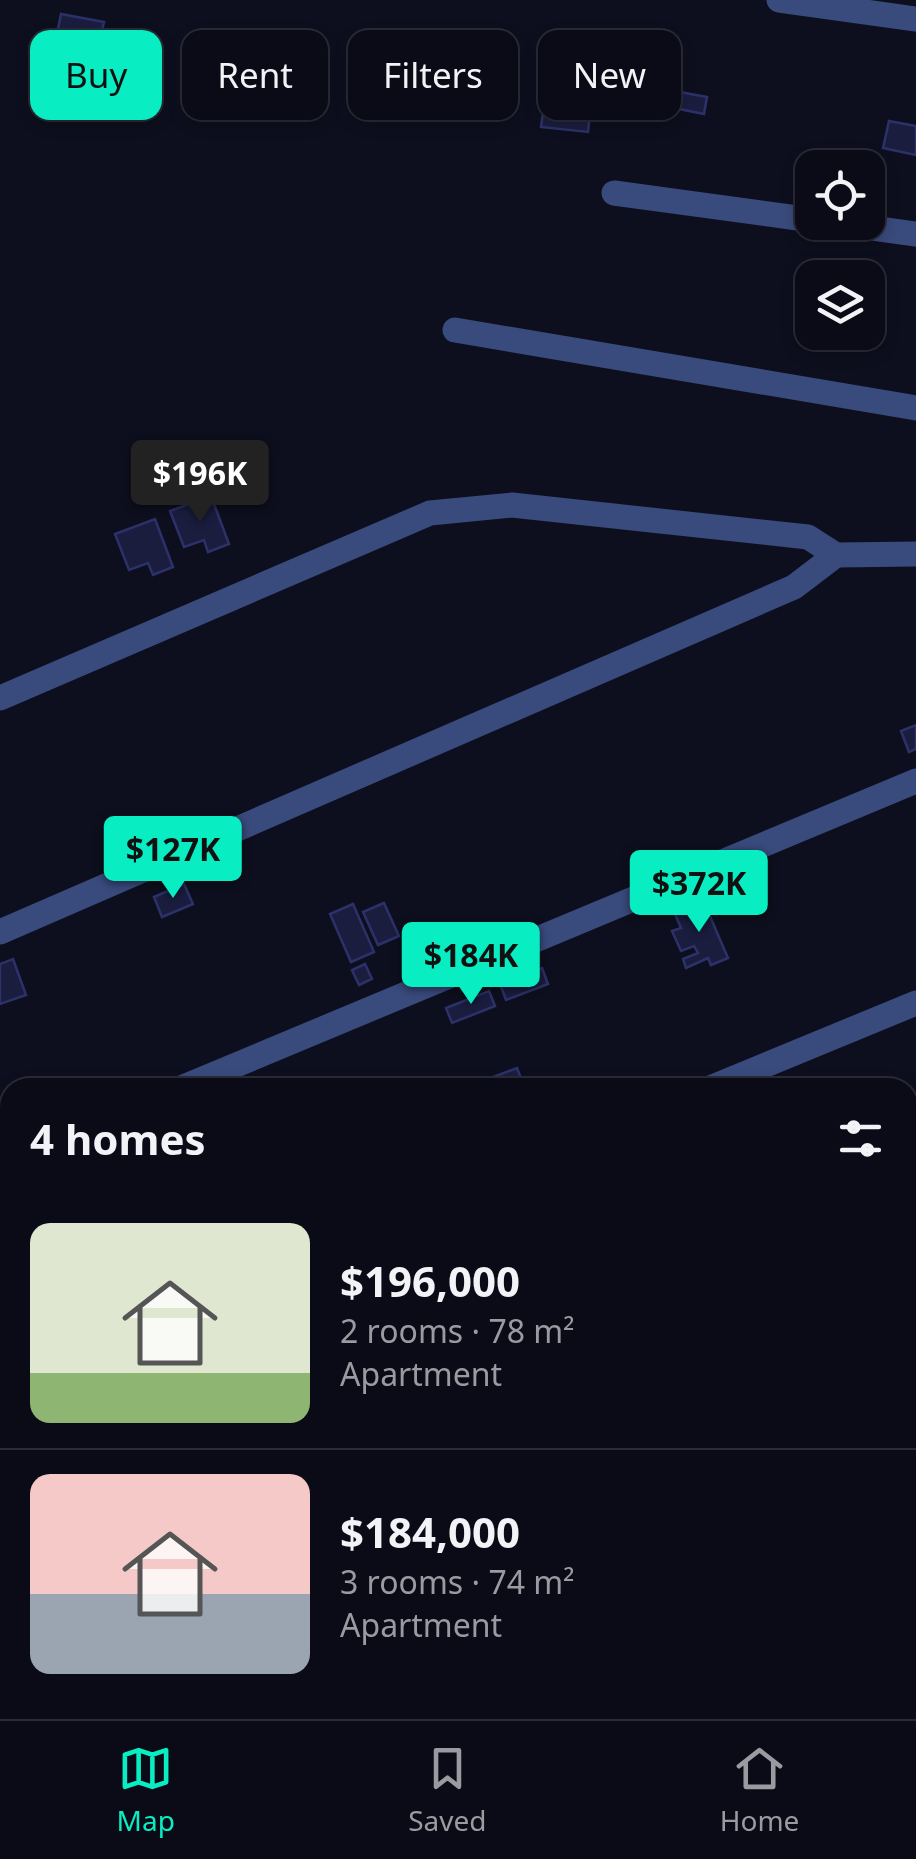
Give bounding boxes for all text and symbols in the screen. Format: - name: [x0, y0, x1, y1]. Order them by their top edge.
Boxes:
- chip: Buy: [30, 30, 162, 120]
- chip: Rent: [182, 30, 328, 120]
- chip: Filters: [348, 30, 518, 120]
- chip: New: [538, 30, 681, 120]
- map controls: [795, 150, 885, 350]
- button: locate: [795, 150, 885, 240]
- button: layers: [795, 260, 885, 350]
- pin: $196K: [130, 440, 270, 525]
- text: $196K: [153, 451, 247, 494]
- pin: $127K: [103, 816, 243, 901]
- text: $127K: [126, 827, 220, 870]
- pin: $372K: [629, 850, 769, 935]
- text: $372K: [652, 861, 746, 904]
- pin: $184K: [401, 922, 541, 1007]
- text: $184K: [424, 933, 518, 976]
- text: 4 homes: [30, 1110, 206, 1167]
- icon: filters: [833, 1111, 888, 1166]
- text: $196,000: [340, 1252, 520, 1309]
- icon: home: [110, 1263, 230, 1383]
- text: 2 rooms · 78 m²: [340, 1309, 574, 1352]
- text: Apartment: [340, 1352, 502, 1395]
- text: $184,000: [340, 1503, 520, 1560]
- icon: home: [110, 1514, 230, 1634]
- text: 3 rooms · 74 m²: [340, 1560, 574, 1603]
- text: Apartment: [340, 1603, 502, 1646]
- tab: Map: [117, 1741, 175, 1839]
- tab: Saved: [408, 1741, 486, 1839]
- tab: Home: [720, 1741, 799, 1839]

